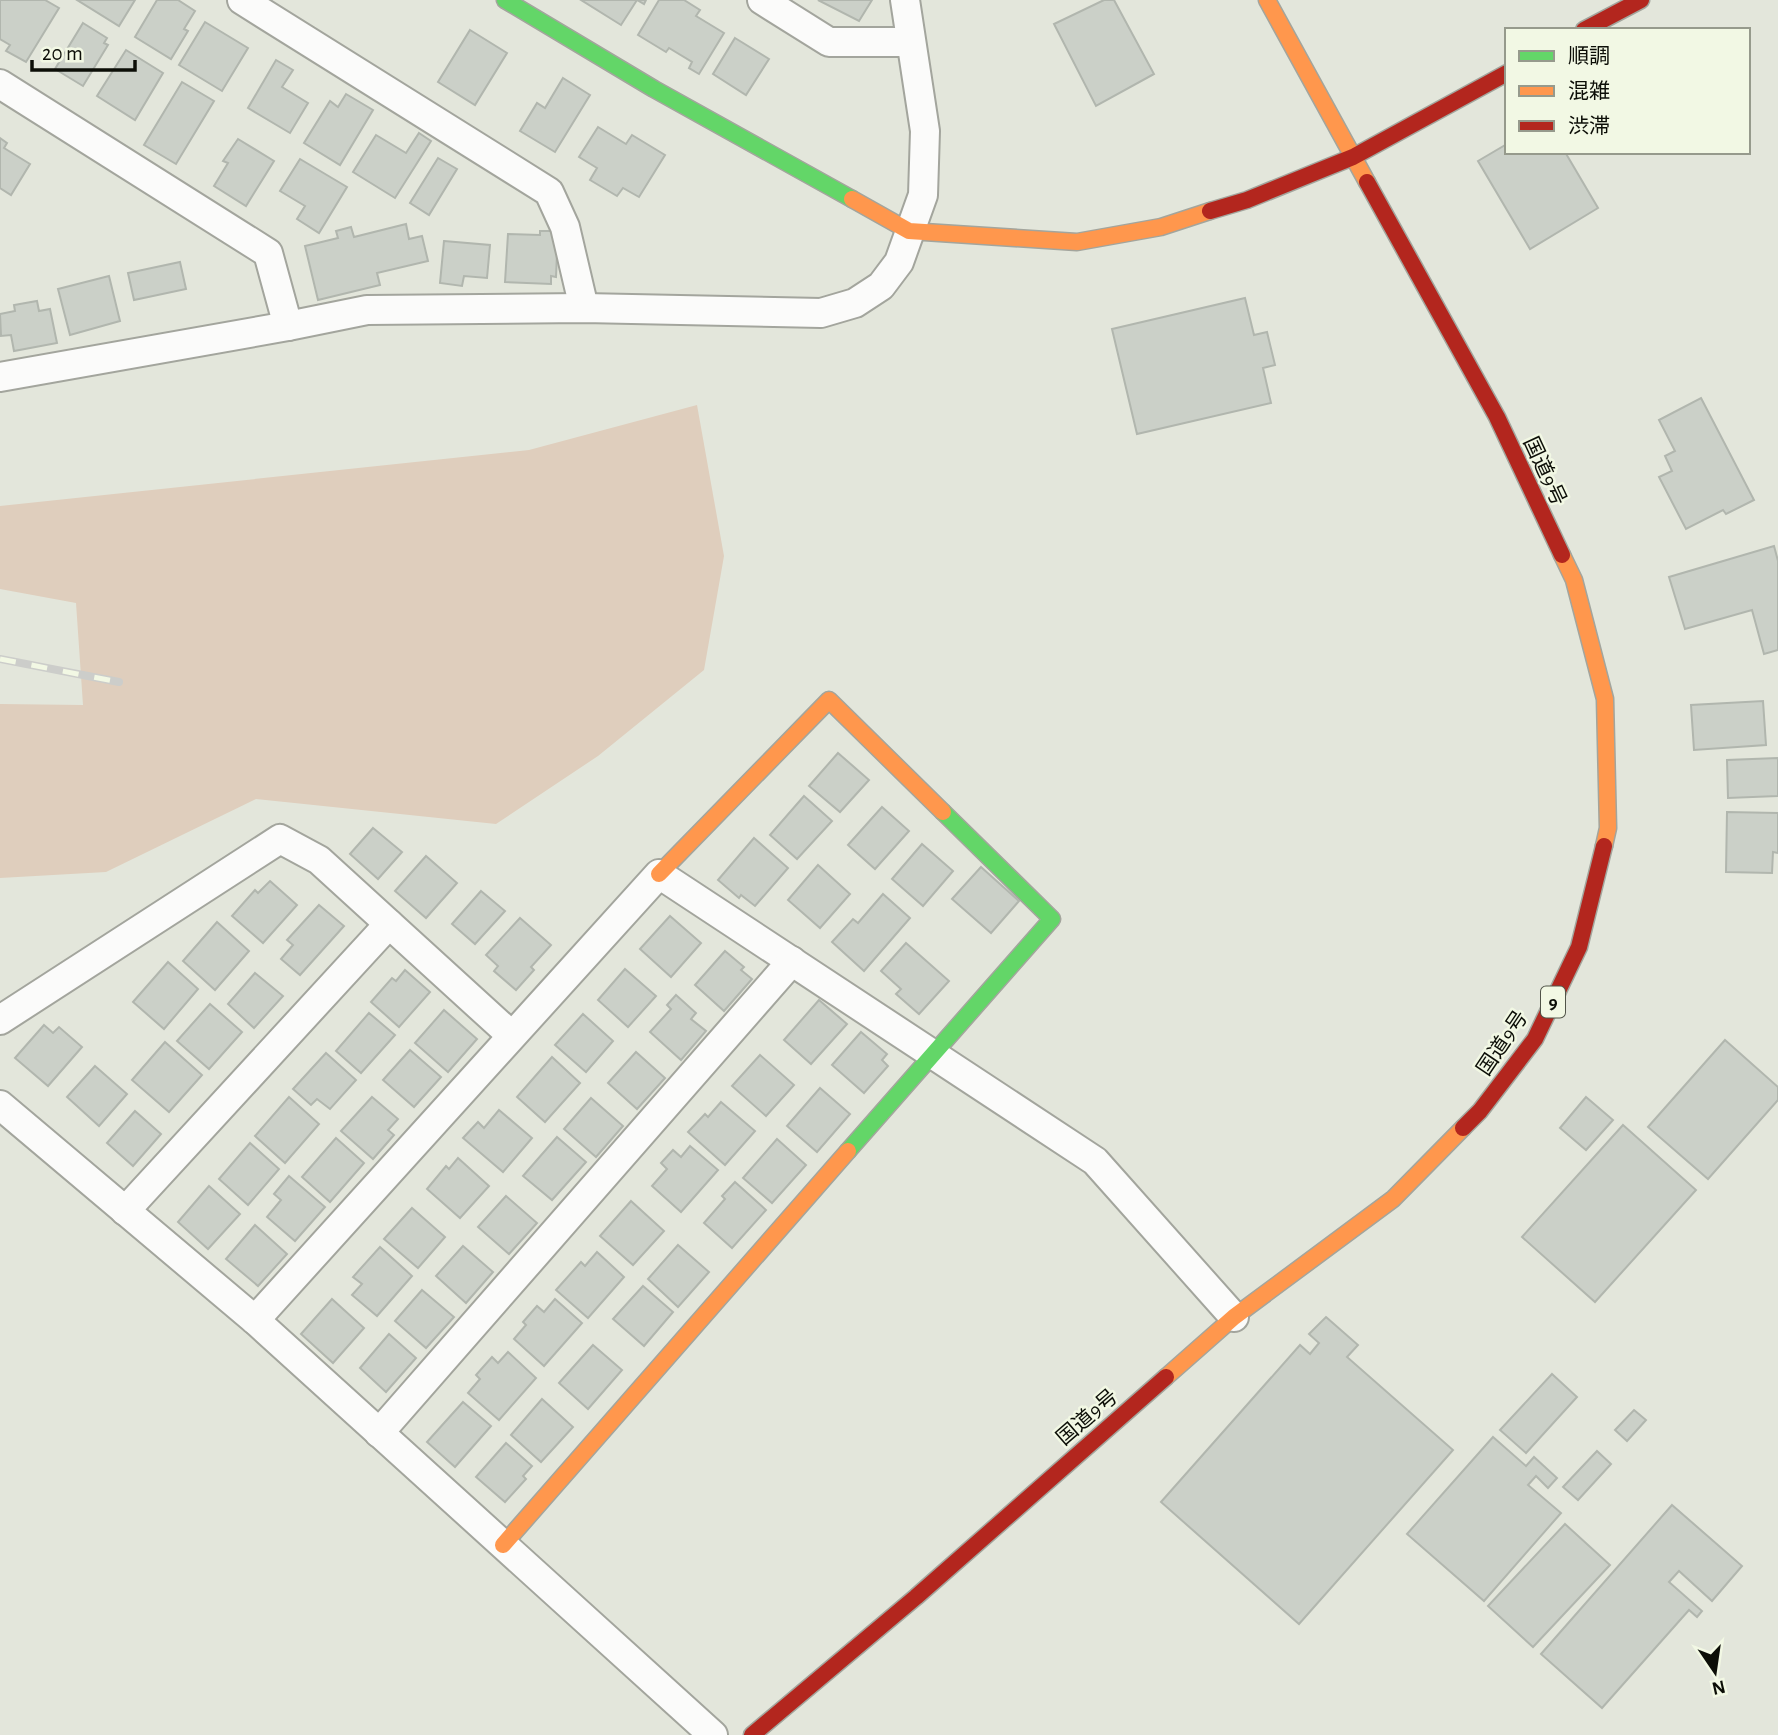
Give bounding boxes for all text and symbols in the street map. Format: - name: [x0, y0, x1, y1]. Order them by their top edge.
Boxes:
- scale bar: [32, 28, 135, 72]
- legend: [1505, 28, 1750, 154]
- text: 20 m: [42, 43, 83, 64]
- text: 順調: [1568, 45, 1610, 67]
- text: 混雑: [1568, 80, 1610, 102]
- text: 渋滞: [1568, 115, 1610, 137]
- street label: 国道9号: [1520, 433, 1570, 509]
- road number: 9: [1541, 986, 1565, 1018]
- street label: 国道9号: [1473, 1007, 1531, 1079]
- street label: 国道9号: [1052, 1385, 1122, 1449]
- north arrow: [1680, 1637, 1750, 1707]
- text: N: [1710, 1676, 1727, 1698]

